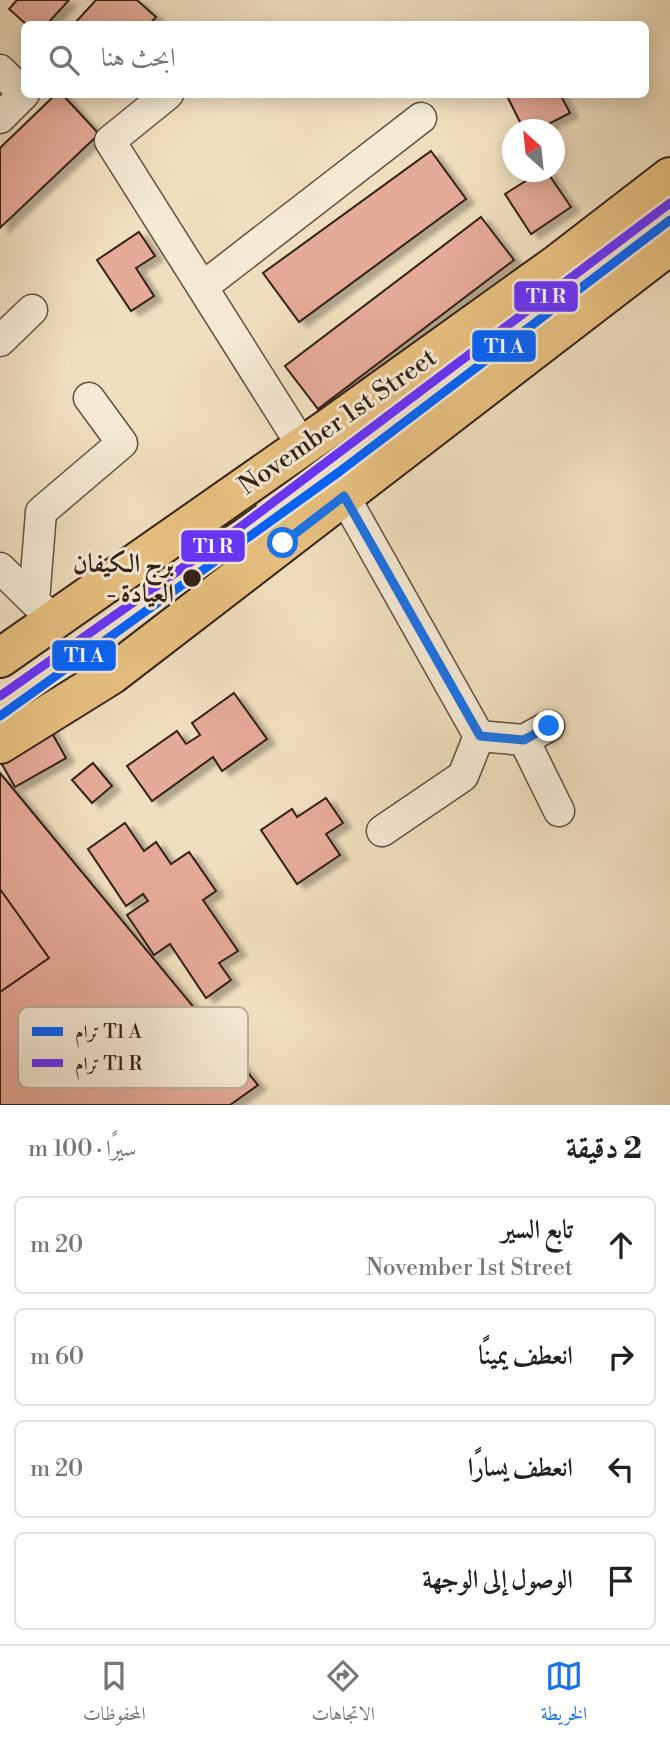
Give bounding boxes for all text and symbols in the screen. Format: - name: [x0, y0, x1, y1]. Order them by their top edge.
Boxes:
- search box: [21, 21, 649, 98]
- icon: search: [45, 41, 83, 79]
- text: ابحث هنا: [101, 42, 176, 74]
- north arrow: [502, 119, 565, 182]
- line badge: T1 R: [513, 280, 579, 313]
- text: T1 R: [526, 285, 567, 309]
- line badge: T1 A: [471, 329, 537, 363]
- text: T1 A: [484, 335, 524, 359]
- street label: November 1st Street: [233, 342, 443, 502]
- route start: [267, 527, 298, 558]
- line badge: T1 R: [180, 529, 246, 563]
- text: T1 R: [193, 535, 234, 559]
- place label: برج الكيفان - العيادة: [73, 548, 174, 610]
- marker: برج الكيفان - العيادة: [181, 567, 203, 589]
- line badge: T1 A: [51, 639, 117, 672]
- text: T1 A: [64, 644, 104, 668]
- route end: [533, 710, 564, 741]
- legend: [18, 1007, 248, 1088]
- text: ترام T1 A: [75, 1020, 143, 1048]
- text: ترام T1 R: [75, 1052, 143, 1080]
- text: 2 دقيقة: [566, 1130, 642, 1168]
- text: سيرًا · 100 m: [28, 1135, 137, 1163]
- text: تابع السير: [501, 1214, 573, 1246]
- icon: ahead: [602, 1226, 640, 1264]
- text: 20 m: [30, 1231, 83, 1259]
- text: November 1st Street: [366, 1254, 573, 1282]
- icon: right: [602, 1338, 640, 1376]
- text: انعطف يمينًا: [478, 1340, 573, 1372]
- text: 60 m: [30, 1343, 84, 1371]
- icon: left: [602, 1450, 640, 1488]
- text: انعطف يسارًا: [468, 1452, 573, 1484]
- text: 20 m: [30, 1455, 83, 1483]
- icon: arrive: [602, 1562, 640, 1600]
- text: الوصول إلى الوجهة: [422, 1564, 573, 1596]
- tab: المحفوظات: [83, 1657, 146, 1732]
- tab: الاتجاهات: [312, 1657, 375, 1732]
- tab: الخريطة: [541, 1657, 587, 1732]

